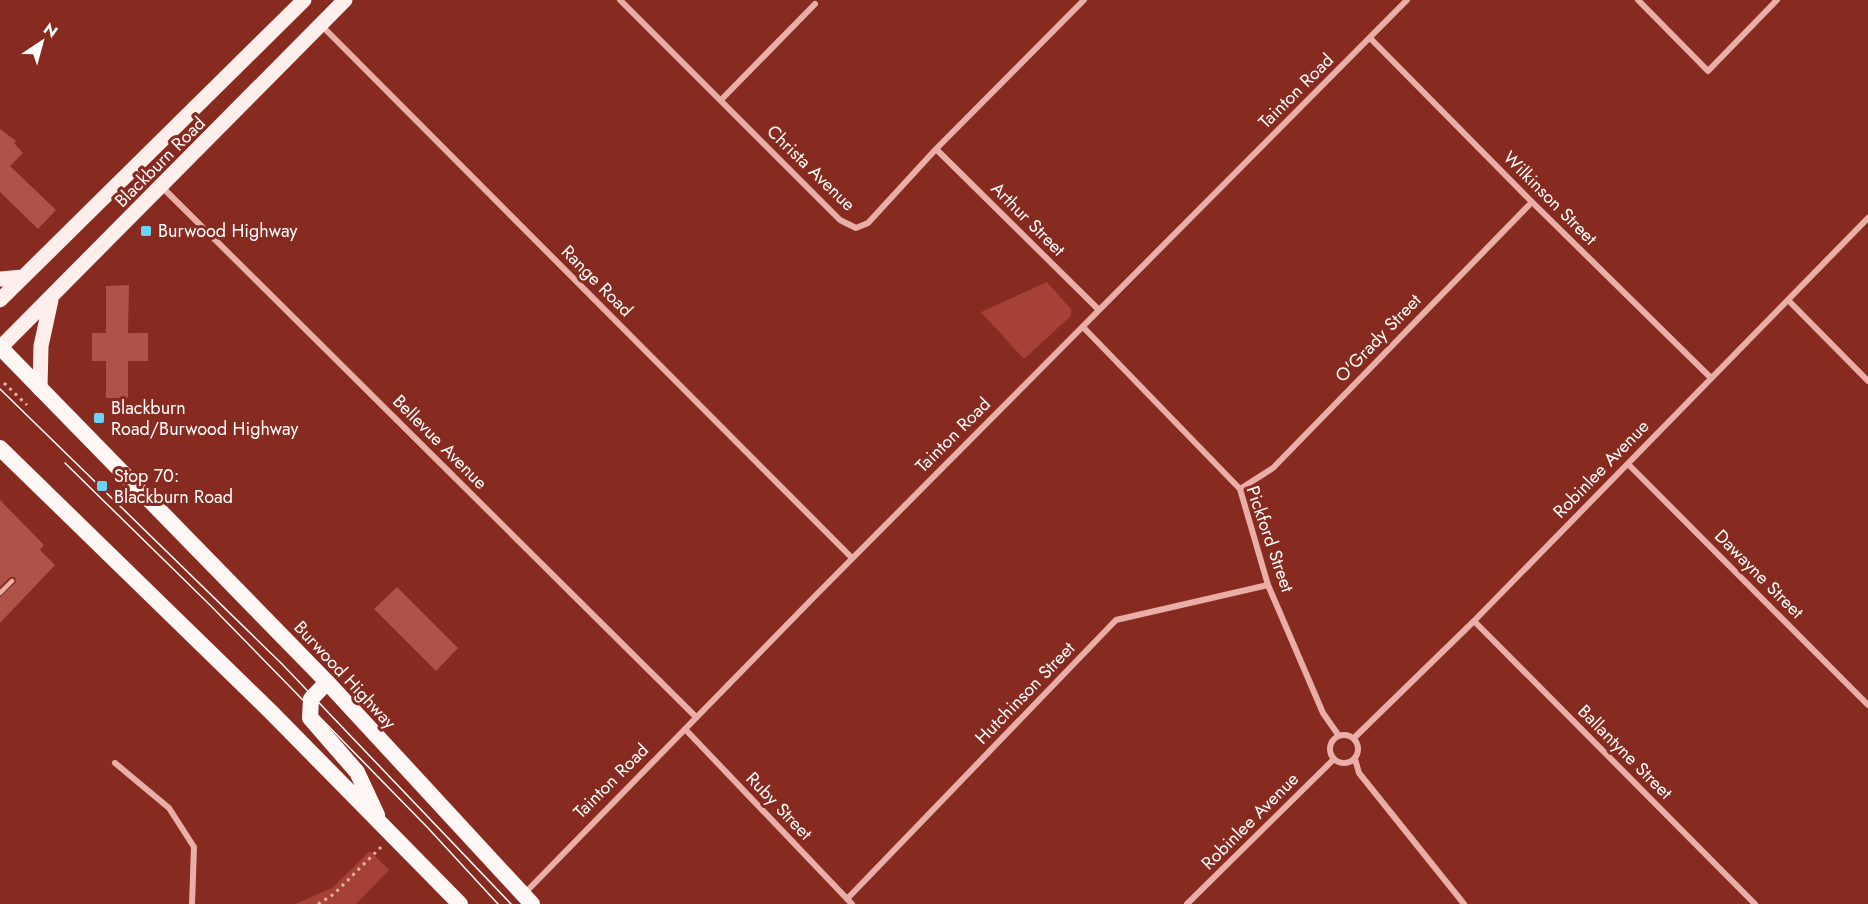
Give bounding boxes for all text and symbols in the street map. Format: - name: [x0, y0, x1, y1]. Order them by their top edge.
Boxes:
- north arrow: [12, 12, 72, 72]
- text: N: [39, 17, 62, 43]
- street label: Tainton Road: [1252, 47, 1340, 135]
- street label: Blackburn Road: [109, 111, 211, 213]
- street label: Christa Avenue: [761, 119, 861, 217]
- street label: Wilkinson Street: [1497, 145, 1603, 251]
- street label: Arthur Street: [985, 176, 1072, 263]
- place label: Burwood Highway: [158, 218, 297, 244]
- marker: Burwood Highway: [139, 224, 153, 238]
- street label: Range Road: [555, 239, 639, 323]
- street label: O'Grady Street: [1329, 287, 1427, 388]
- street label: Bellevue Avenue: [387, 389, 493, 495]
- street label: Tainton Road: [909, 391, 997, 479]
- place label: Blackburn Road/Burwood Highway: [111, 395, 299, 442]
- marker: Blackburn Road/Burwood Highway: [92, 411, 106, 425]
- street label: Robinlee Avenue: [1547, 414, 1655, 524]
- place label: Stop 70: Blackburn Road: [114, 463, 233, 510]
- marker: Stop 70: Blackburn Road: [95, 479, 109, 493]
- street label: Pickford Street: [1240, 482, 1301, 596]
- street label: Dawayne Street: [1709, 524, 1810, 625]
- street label: Burwood Highway: [288, 615, 402, 735]
- street label: Hutchinson Street: [969, 635, 1081, 750]
- street label: Ballantyne Street: [1572, 699, 1679, 806]
- street label: Tainton Road: [567, 737, 655, 825]
- street label: Ruby Street: [740, 766, 819, 846]
- street label: Robinlee Avenue: [1195, 766, 1305, 876]

